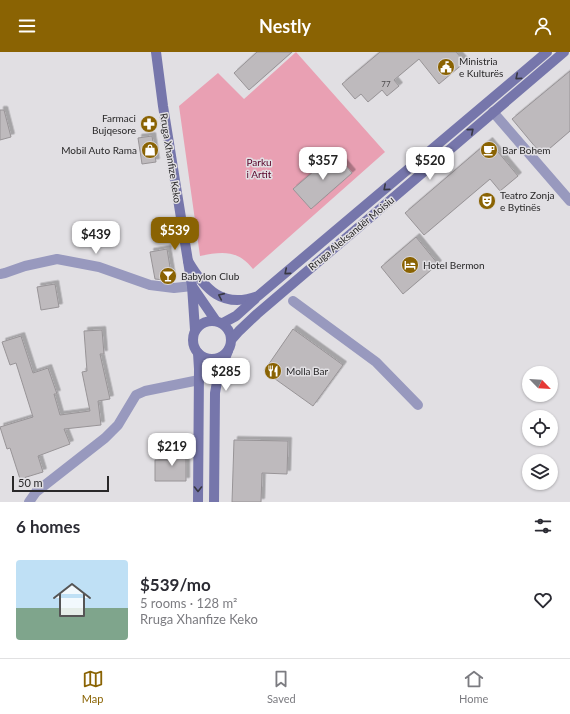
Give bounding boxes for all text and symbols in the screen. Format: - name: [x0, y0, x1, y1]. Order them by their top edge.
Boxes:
- icon: menu: [16, 15, 38, 37]
- text: Nestly: [259, 15, 311, 37]
- icon: person: [532, 15, 554, 37]
- place label: Ministria e Kulturës: [459, 55, 503, 79]
- public building icon: Ministria e Kulturës: [436, 57, 456, 77]
- one-way arrow: [515, 73, 522, 80]
- house number: 77: [381, 79, 391, 89]
- place label: Farmaci Bujqesore: [92, 112, 136, 136]
- street label: Rruga Xhanfize Keko: [158, 112, 184, 204]
- pharmacy icon: Farmaci Bujqesore: [139, 114, 159, 134]
- one-way arrow: [467, 129, 474, 136]
- shop icon: Mobil Auto Rama: [140, 140, 160, 160]
- cafe icon: Bar Bohem: [479, 140, 499, 160]
- place label: Mobil Auto Rama: [61, 144, 137, 156]
- place label: Bar Bohem: [502, 144, 551, 156]
- pin: $357: [299, 147, 347, 181]
- pin: $520: [406, 147, 454, 181]
- text: $357: [308, 152, 338, 168]
- text: $520: [415, 152, 445, 168]
- park label: Parku i Artit: [246, 156, 272, 180]
- one-way arrow: [384, 184, 391, 191]
- place label: Teatro Zonja e Bytinës: [500, 189, 555, 213]
- theatre icon: Teatro Zonja e Bytinës: [477, 191, 497, 211]
- street label: Rruga Aleksandër Moisiu: [306, 194, 396, 272]
- pin: $539: [151, 217, 199, 251]
- pin: $439: [72, 221, 120, 255]
- text: $539: [160, 222, 190, 238]
- text: $439: [81, 226, 111, 242]
- hotel icon: Hotel Bermon: [400, 255, 420, 275]
- place label: Hotel Bermon: [423, 259, 485, 271]
- bar icon: Babylon Club: [158, 266, 178, 286]
- one-way arrow: [284, 268, 292, 275]
- place label: Babylon Club: [181, 270, 240, 282]
- one-way arrow: [217, 293, 225, 301]
- pin: $285: [202, 358, 250, 392]
- restaurant icon: Molla Bar: [263, 361, 283, 381]
- text: $285: [211, 363, 241, 379]
- place label: Molla Bar: [286, 365, 328, 377]
- north arrow: [522, 366, 558, 402]
- map controls: [522, 366, 558, 490]
- button: locate: [522, 410, 558, 446]
- pin: $219: [148, 433, 196, 467]
- text: $219: [157, 438, 187, 454]
- button: layers: [522, 454, 558, 490]
- scale bar: [12, 474, 109, 493]
- text: 50 m: [18, 476, 43, 489]
- one-way arrow: [194, 486, 202, 492]
- icon: filters: [532, 515, 554, 537]
- text: 6 homes: [16, 516, 80, 537]
- text: $539/mo: [140, 574, 211, 595]
- icon: home: [48, 576, 96, 624]
- icon: heart: [532, 589, 554, 611]
- text: 5 rooms · 128 m²: [140, 595, 237, 611]
- text: Rruga Xhanfize Keko: [140, 611, 258, 627]
- tab: Map: [82, 668, 104, 705]
- tab: Saved: [267, 668, 296, 705]
- tab: Home: [459, 668, 488, 705]

